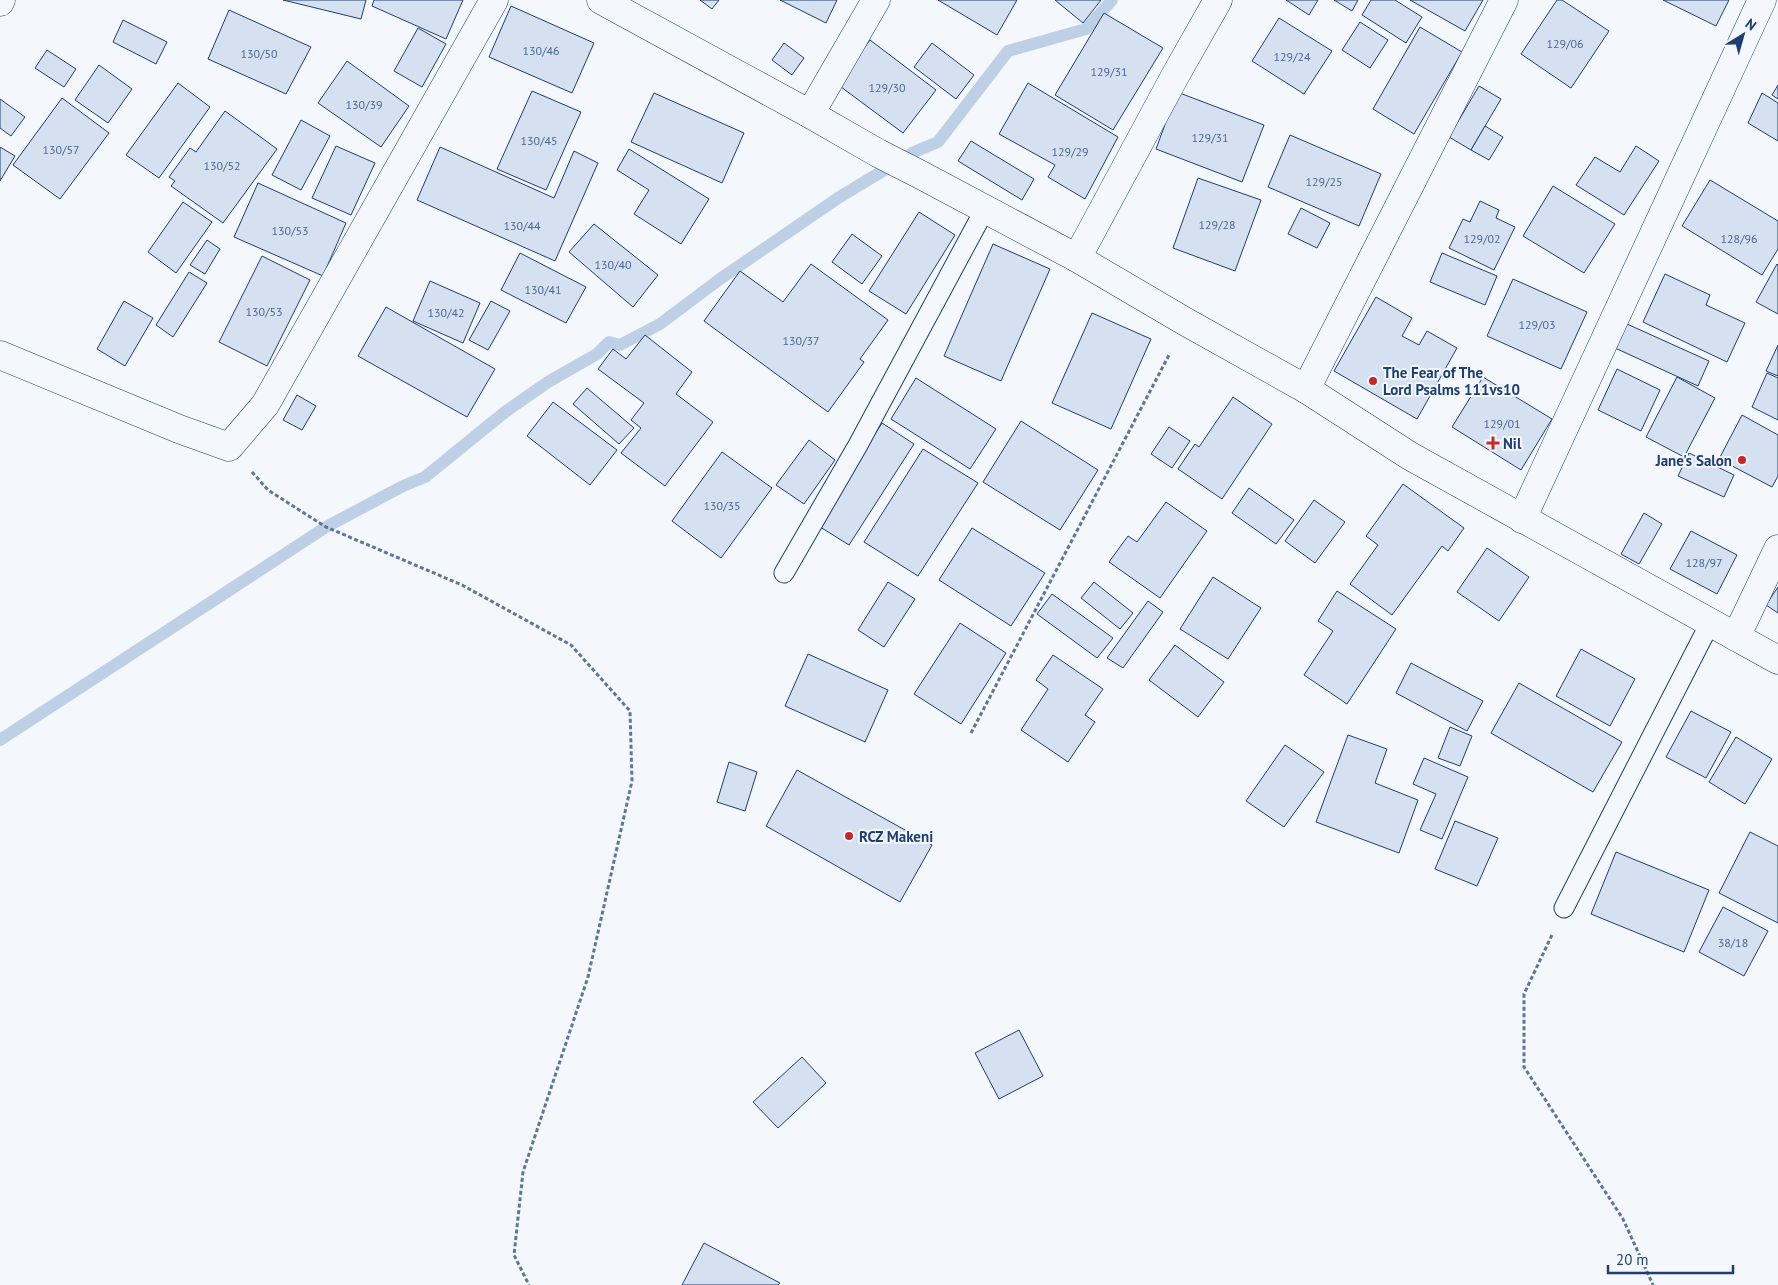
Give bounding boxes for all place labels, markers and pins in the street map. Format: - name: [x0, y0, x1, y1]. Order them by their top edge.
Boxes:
- place label: The Fear of The Lord Psalms 111vs10: [1383, 363, 1520, 399]
- marker: The Fear of The Lord Psalms 111vs10: [1367, 375, 1379, 387]
- place label: Nil: [1503, 434, 1522, 453]
- marker: Nil: [1487, 437, 1499, 449]
- place label: Jane's Salon: [1655, 451, 1732, 470]
- marker: Jane's Salon: [1736, 454, 1748, 466]
- place label: RCZ Makeni: [859, 827, 933, 846]
- marker: RCZ Makeni: [843, 830, 855, 842]

